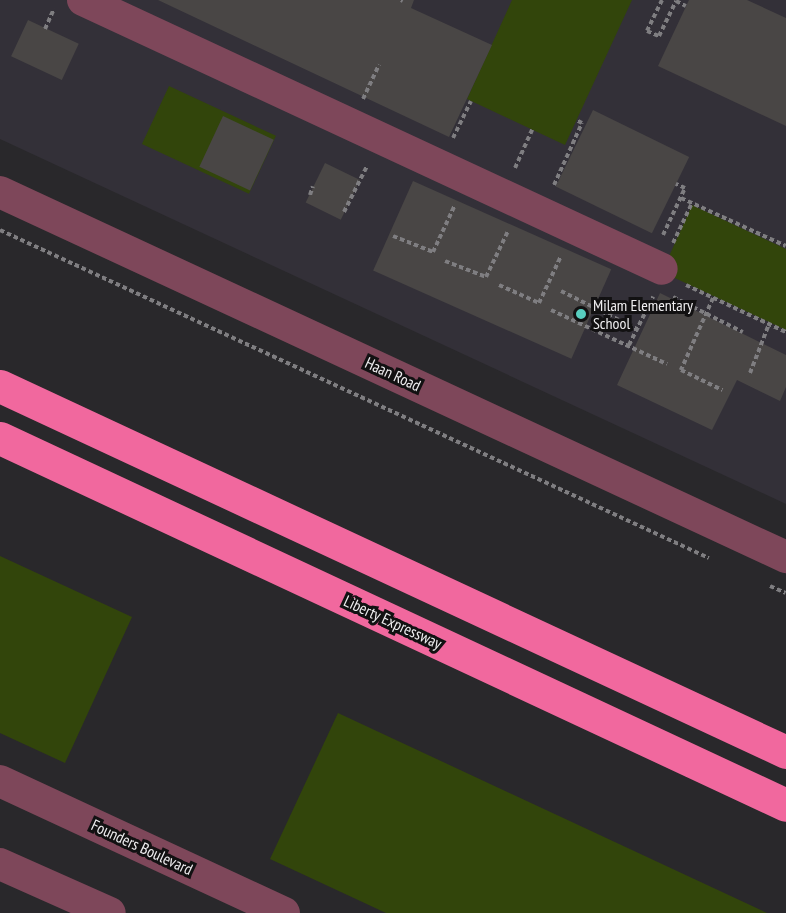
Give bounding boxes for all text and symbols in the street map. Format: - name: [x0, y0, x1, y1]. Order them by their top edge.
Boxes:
- place label: Milam Elementary School: [593, 295, 693, 333]
- marker: Milam Elementary School: [574, 307, 588, 321]
- street label: Haan Road: [362, 353, 424, 395]
- street label: Liberty Expressway: [341, 591, 445, 653]
- street label: Founders Boulevard: [88, 815, 196, 879]

